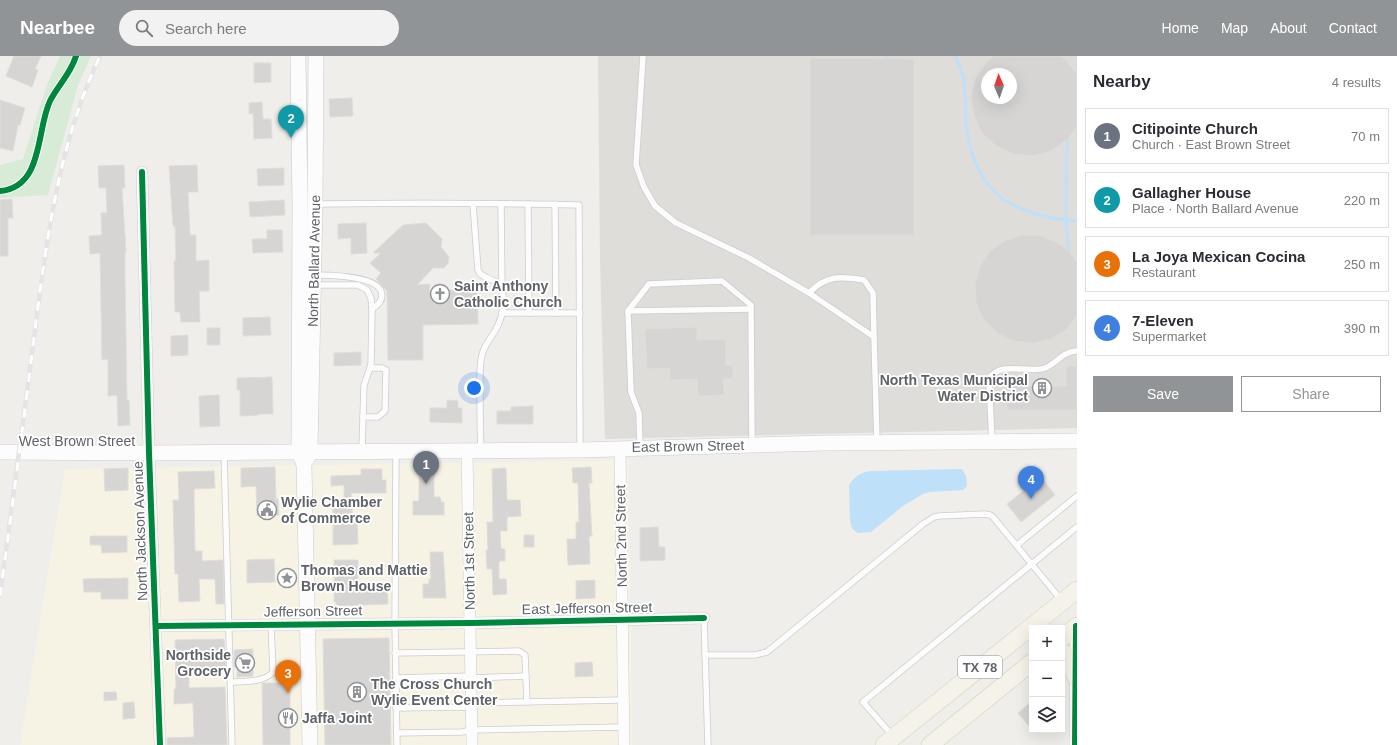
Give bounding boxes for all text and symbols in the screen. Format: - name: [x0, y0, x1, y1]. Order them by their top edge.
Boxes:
- search box: [119, 10, 399, 46]
- text: Nearbee: [20, 17, 95, 38]
- icon: search: [133, 17, 155, 39]
- text: Search here: [165, 20, 247, 37]
- text: Home: [1162, 20, 1199, 36]
- text: Map: [1221, 20, 1248, 36]
- text: About: [1270, 20, 1307, 36]
- text: Contact: [1329, 20, 1377, 36]
- north arrow: [981, 68, 1017, 104]
- text: Nearby: [1093, 72, 1151, 91]
- text: 4 results: [1332, 75, 1381, 90]
- pin: 2: [278, 105, 304, 138]
- text: Citipointe Church: [1132, 120, 1258, 137]
- text: 1: [1103, 129, 1111, 144]
- text: 70 m: [1351, 129, 1380, 144]
- text: Church · East Brown Street: [1132, 137, 1290, 152]
- text: Gallagher House: [1132, 184, 1251, 201]
- text: 2: [1103, 193, 1111, 208]
- text: 220 m: [1344, 193, 1380, 208]
- street label: North Ballard Avenue: [305, 195, 323, 327]
- text: Place · North Ballard Avenue: [1132, 201, 1299, 216]
- text: La Joya Mexican Cocina: [1132, 248, 1305, 265]
- text: 3: [1103, 257, 1111, 272]
- text: 250 m: [1344, 257, 1380, 272]
- text: Restaurant: [1132, 265, 1196, 280]
- place label: Saint Anthony Catholic Church: [454, 278, 562, 310]
- church icon: Saint Anthony Catholic Church: [429, 283, 451, 305]
- text: 7-Eleven: [1132, 312, 1194, 329]
- text: 4: [1103, 321, 1111, 336]
- text: 390 m: [1344, 321, 1380, 336]
- text: Supermarket: [1132, 329, 1206, 344]
- place label: North Texas Municipal Water District: [880, 372, 1028, 404]
- button: Save: [1093, 376, 1233, 412]
- button: Share: [1241, 376, 1381, 412]
- building icon: North Texas Municipal Water District: [1031, 377, 1053, 399]
- your location: [464, 378, 484, 398]
- street label: West Brown Street: [19, 433, 135, 449]
- street label: East Brown Street: [631, 437, 745, 455]
- pin: 1: [413, 451, 439, 484]
- street label: North Jackson Avenue: [130, 461, 150, 601]
- pin: 4: [1018, 466, 1044, 499]
- street label: North 2nd Street: [612, 484, 630, 587]
- place label: Wylie Chamber of Commerce: [281, 494, 382, 526]
- public building icon: Wylie Chamber of Commerce: [256, 499, 278, 521]
- street label: North 1st Street: [460, 512, 478, 610]
- place label: Thomas and Mattie Brown House: [301, 562, 428, 594]
- place icon: Thomas and Mattie Brown House: [276, 567, 298, 589]
- street label: East Jefferson Street: [522, 599, 652, 617]
- street label: Jefferson Street: [264, 602, 363, 620]
- map controls: [1029, 625, 1065, 733]
- button: +: [1029, 625, 1065, 661]
- place label: Northside Grocery: [166, 647, 231, 679]
- supermarket icon: Northside Grocery: [234, 652, 256, 674]
- road number: TX 78: [958, 656, 1002, 678]
- pin: 3: [275, 660, 301, 693]
- button: −: [1029, 661, 1065, 697]
- place label: The Cross Church Wylie Event Center: [371, 676, 498, 708]
- building icon: The Cross Church Wylie Event Center: [346, 681, 368, 703]
- button: layers: [1029, 697, 1065, 733]
- restaurant icon: Jaffa Joint: [277, 707, 299, 729]
- place label: Jaffa Joint: [302, 710, 372, 726]

